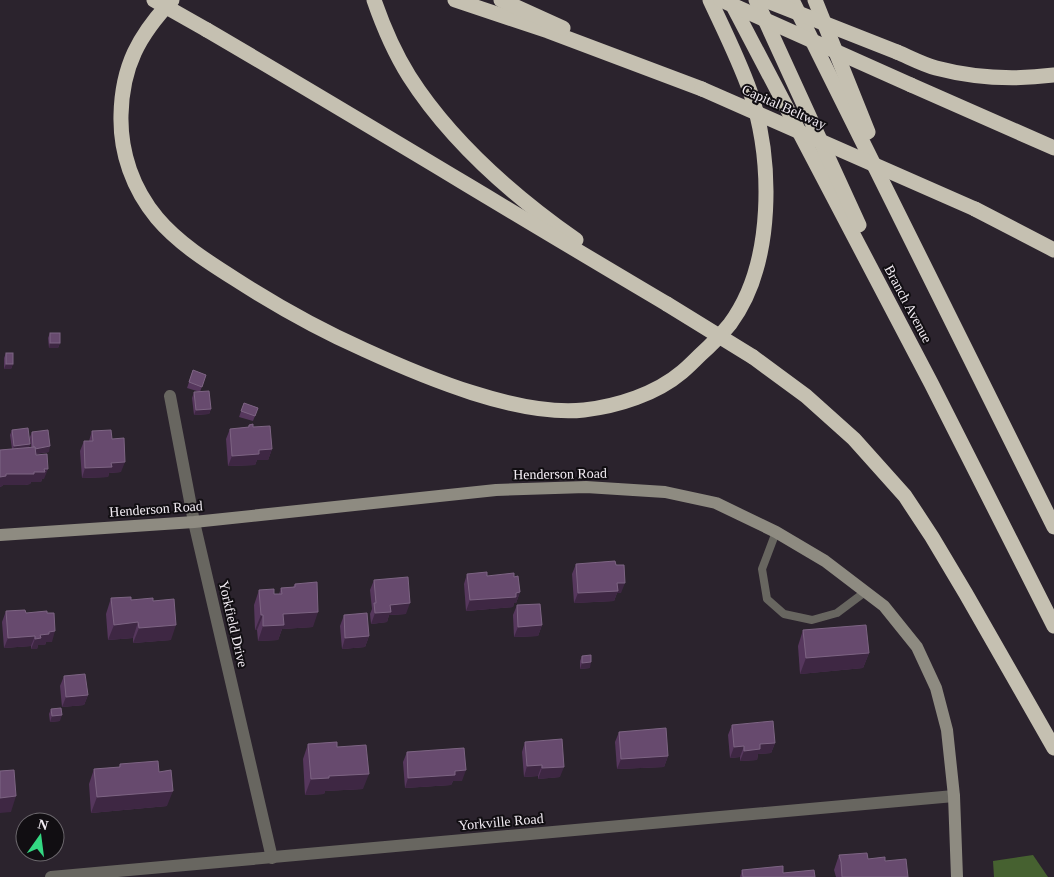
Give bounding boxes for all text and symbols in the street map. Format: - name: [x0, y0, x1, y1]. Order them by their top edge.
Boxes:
- street label: Capital Beltway: [740, 82, 828, 132]
- street label: Branch Avenue: [881, 263, 935, 345]
- street label: Henderson Road: [513, 466, 607, 482]
- street label: Henderson Road: [109, 498, 203, 520]
- street label: Yorkfield Drive: [216, 579, 250, 669]
- street label: Yorkville Road: [458, 811, 544, 833]
- north arrow: [15, 812, 65, 862]
- text: N: [36, 816, 50, 833]

